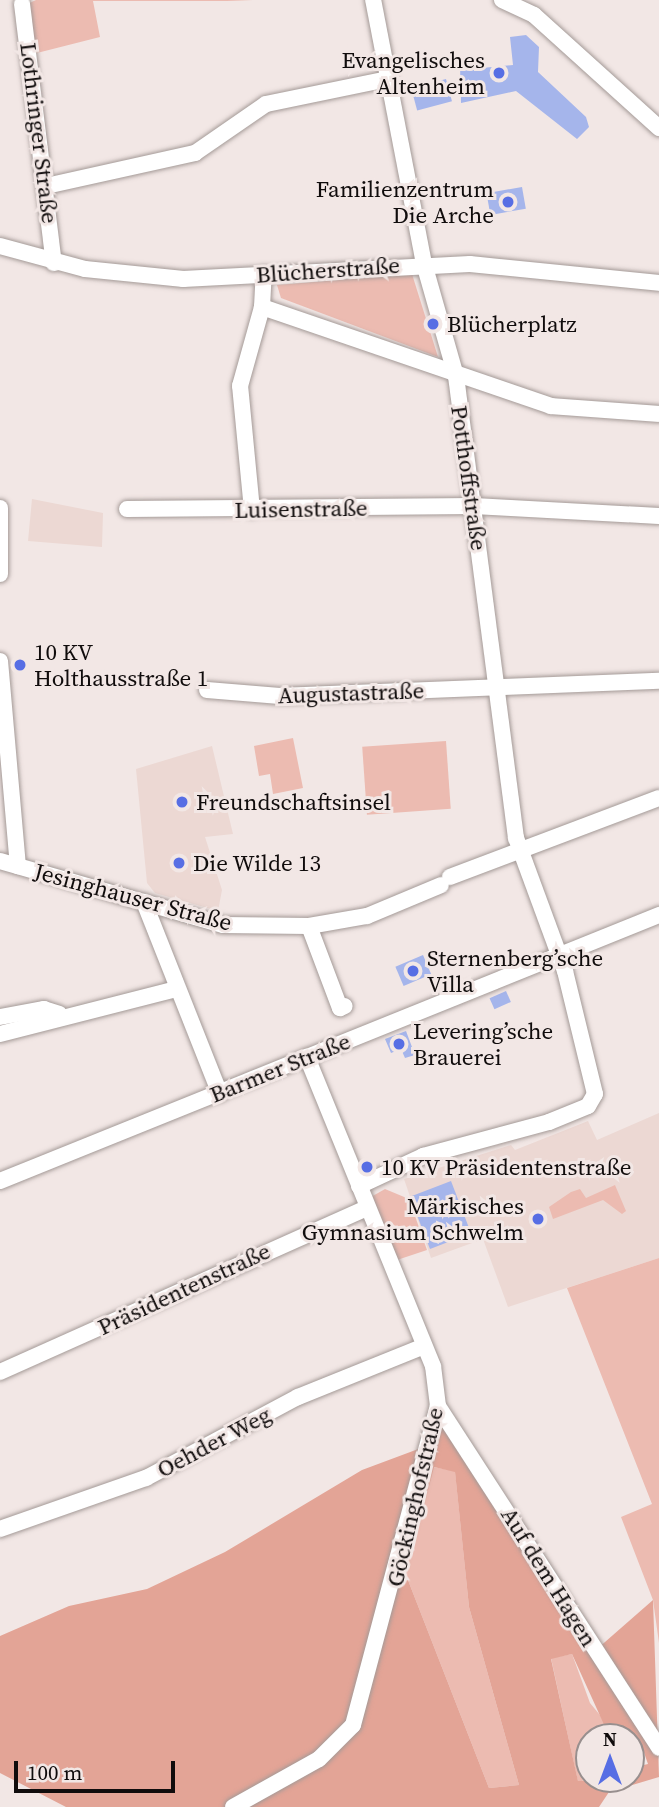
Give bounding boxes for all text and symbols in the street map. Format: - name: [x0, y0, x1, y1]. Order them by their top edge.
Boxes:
- street label: Lothringer Straße: [14, 41, 64, 225]
- place label: Evangelisches Altenheim: [341, 46, 485, 100]
- marker: Evangelisches Altenheim: [491, 65, 507, 81]
- place label: Familienzentrum Die Arche: [316, 175, 494, 229]
- marker: Familienzentrum Die Arche: [500, 194, 516, 210]
- street label: Blücherstraße: [255, 251, 401, 289]
- place label: Blücherplatz: [447, 310, 577, 338]
- marker: Blücherplatz: [425, 316, 441, 332]
- street label: Potthoffstraße: [445, 404, 493, 552]
- street label: Luisenstraße: [234, 494, 368, 524]
- place label: 10 KV Holthausstraße 1: [34, 638, 208, 692]
- marker: 10 KV Holthausstraße 1: [12, 657, 28, 673]
- street label: Augustastraße: [277, 677, 425, 709]
- place label: Freundschaftsinsel: [196, 788, 391, 816]
- marker: Freundschaftsinsel: [174, 794, 190, 810]
- place label: Die Wilde 13: [193, 849, 322, 877]
- marker: Die Wilde 13: [171, 855, 187, 871]
- street label: Jesinghauser Straße: [31, 857, 235, 937]
- place label: Sternenberg’sche Villa: [427, 944, 603, 998]
- marker: Sternenberg’sche Villa: [405, 963, 421, 979]
- place label: Levering’sche Brauerei: [413, 1017, 553, 1071]
- street label: Barmer Straße: [206, 1027, 354, 1109]
- marker: Levering’sche Brauerei: [391, 1036, 407, 1052]
- place label: 10 KV Präsidentenstraße: [381, 1153, 632, 1181]
- marker: 10 KV Präsidentenstraße: [359, 1159, 375, 1175]
- place label: Märkisches Gymnasium Schwelm: [302, 1192, 524, 1246]
- marker: Märkisches Gymnasium Schwelm: [530, 1211, 546, 1227]
- street label: Präsidentenstraße: [93, 1237, 275, 1341]
- street label: Oehder Weg: [152, 1400, 276, 1484]
- street label: Göckinghofstraße: [381, 1405, 449, 1589]
- street label: Auf dem Hagen: [495, 1502, 603, 1652]
- north arrow: [575, 1723, 645, 1793]
- text: N: [603, 1726, 617, 1752]
- scale bar: [18, 1748, 178, 1792]
- text: 100 m: [27, 1758, 82, 1787]

